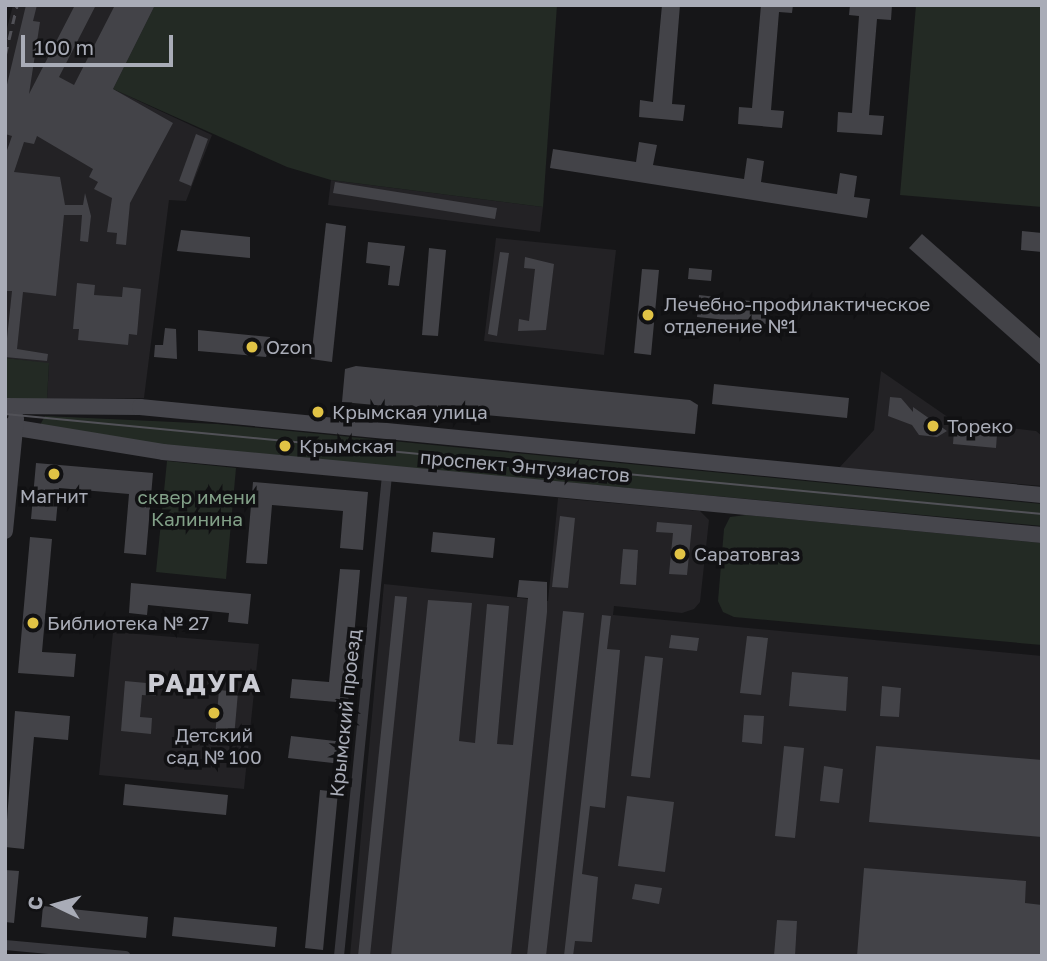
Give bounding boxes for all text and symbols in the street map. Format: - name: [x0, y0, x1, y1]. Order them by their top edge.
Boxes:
- scale bar: [24, 21, 177, 65]
- text: 100 m: [34, 34, 94, 60]
- place label: Лечебно-профилактическое отделение №1: [664, 293, 930, 337]
- marker: Лечебно-профилактическое отделение №1: [638, 305, 658, 325]
- place label: Ozon: [266, 336, 313, 358]
- marker: Ozon: [244, 339, 260, 355]
- place label: Крымская улица: [332, 401, 488, 423]
- marker: Крымская улица: [310, 404, 326, 420]
- place label: Тореко: [947, 415, 1013, 437]
- marker: Тореко: [925, 418, 941, 434]
- place label: Крымская: [299, 435, 394, 457]
- marker: Крымская: [277, 438, 293, 454]
- street label: проспект Энтузиастов: [419, 445, 631, 487]
- marker: Магнит: [46, 466, 62, 482]
- place label: Магнит: [20, 485, 88, 507]
- park label: сквер имени Калинина: [138, 486, 256, 530]
- place label: Саратовгаз: [694, 543, 800, 565]
- marker: Саратовгаз: [672, 546, 688, 562]
- place label: Библиотека № 27: [47, 612, 209, 634]
- marker: Библиотека № 27: [25, 615, 41, 631]
- street label: Крымский проезд: [325, 628, 365, 798]
- district label: РАДУГА: [148, 667, 262, 699]
- marker: Детский сад № 100: [206, 705, 222, 721]
- place label: Детский сад № 100: [166, 724, 262, 768]
- north arrow: [21, 870, 91, 940]
- text: С: [23, 895, 47, 911]

